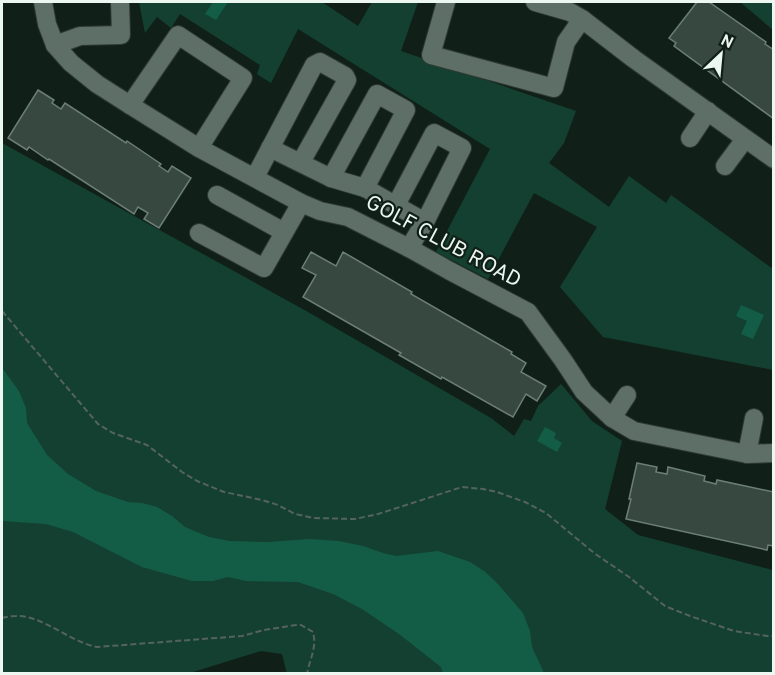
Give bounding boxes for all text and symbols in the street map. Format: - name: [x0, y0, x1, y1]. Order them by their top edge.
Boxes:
- north arrow: [691, 24, 751, 84]
- text: N: [717, 31, 736, 54]
- street label: GOLF CLUB ROAD: [360, 190, 526, 294]

